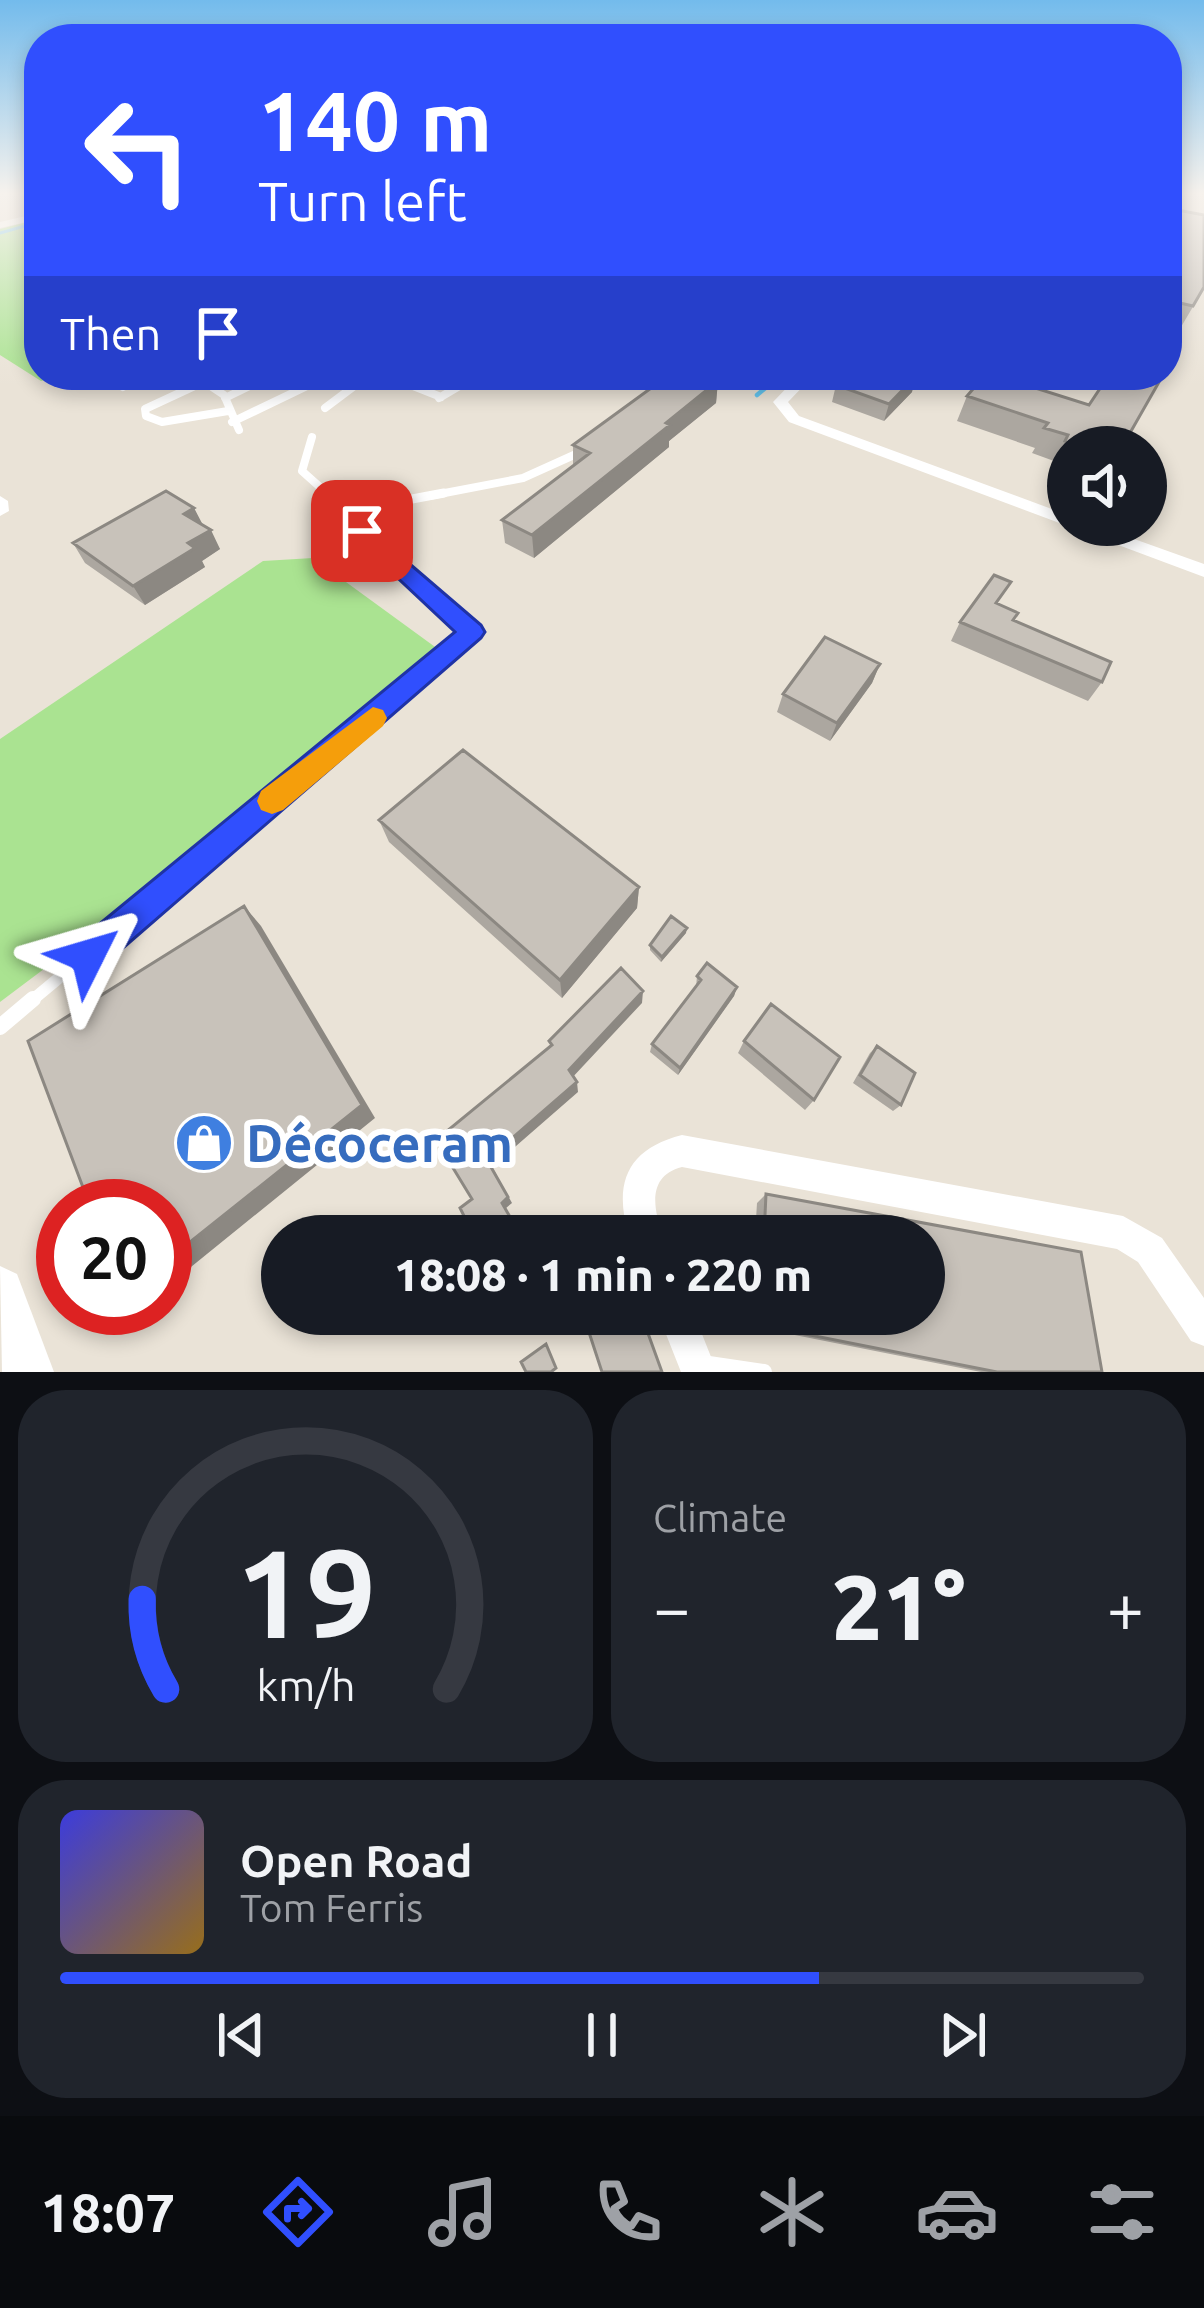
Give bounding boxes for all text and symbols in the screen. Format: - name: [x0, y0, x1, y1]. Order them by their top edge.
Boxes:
- icon: left: [60, 72, 216, 228]
- text: 140 m: [258, 73, 492, 167]
- text: Turn left: [258, 171, 467, 231]
- icon: arrive: [185, 300, 251, 366]
- text: Then: [60, 308, 161, 359]
- map controls: [1047, 426, 1167, 546]
- button: sound: [1047, 426, 1167, 546]
- pin: [311, 480, 413, 582]
- icon: arrive: [329, 498, 395, 564]
- position arrow: [25, 893, 151, 1019]
- shop icon: Décoceram: [173, 1112, 235, 1174]
- place label: Décoceram: [246, 1114, 513, 1172]
- speed limit sign: 20: [36, 1179, 192, 1335]
- text: 18:08 · 1 min · 220 m: [394, 1249, 812, 1300]
- text: Climate: [653, 1496, 787, 1539]
- text: 19: [235, 1522, 376, 1662]
- text: 21°: [831, 1556, 966, 1657]
- text: −: [653, 1570, 690, 1644]
- text: +: [1107, 1570, 1144, 1644]
- text: km/h: [256, 1661, 355, 1709]
- text: Open Road: [240, 1835, 472, 1886]
- text: Tom Ferris: [240, 1886, 423, 1929]
- icon: previous: [208, 2002, 274, 2068]
- icon: pause: [569, 2002, 635, 2068]
- icon: next: [930, 2002, 996, 2068]
- icon: directions: [256, 2170, 340, 2254]
- icon: music: [421, 2170, 505, 2254]
- icon: phone: [586, 2170, 670, 2254]
- icon: climate: [750, 2170, 834, 2254]
- icon: car: [915, 2170, 999, 2254]
- icon: filters: [1080, 2170, 1164, 2254]
- text: 18:07: [40, 2182, 175, 2242]

